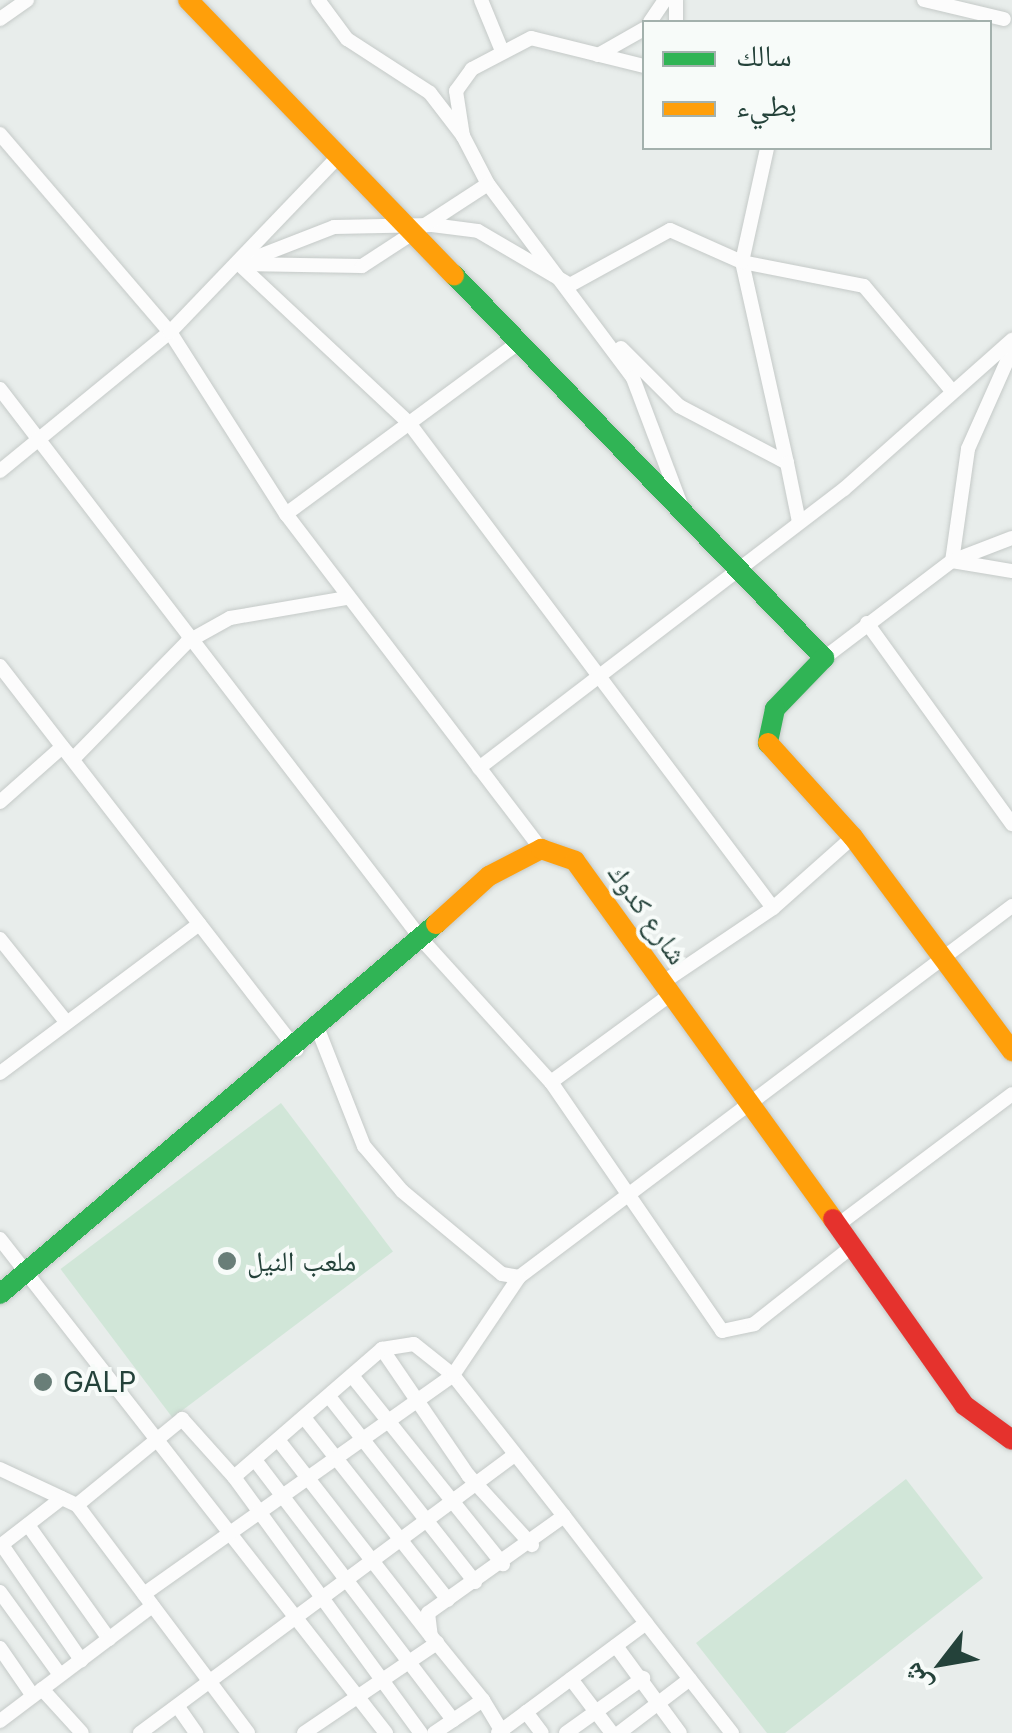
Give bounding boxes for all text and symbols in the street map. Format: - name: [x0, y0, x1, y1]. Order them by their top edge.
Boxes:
- legend: [642, 20, 992, 150]
- text: سالك: [736, 37, 792, 73]
- text: بطيء: [736, 87, 797, 123]
- street label: شارع كدوك: [601, 857, 695, 971]
- place label: ملعب النيل: [247, 1244, 356, 1278]
- marker: ملعب النيل: [216, 1250, 238, 1272]
- place label: GALP: [63, 1365, 136, 1399]
- marker: GALP: [32, 1371, 54, 1393]
- north arrow: [892, 1613, 992, 1713]
- text: ش: [894, 1657, 939, 1700]

